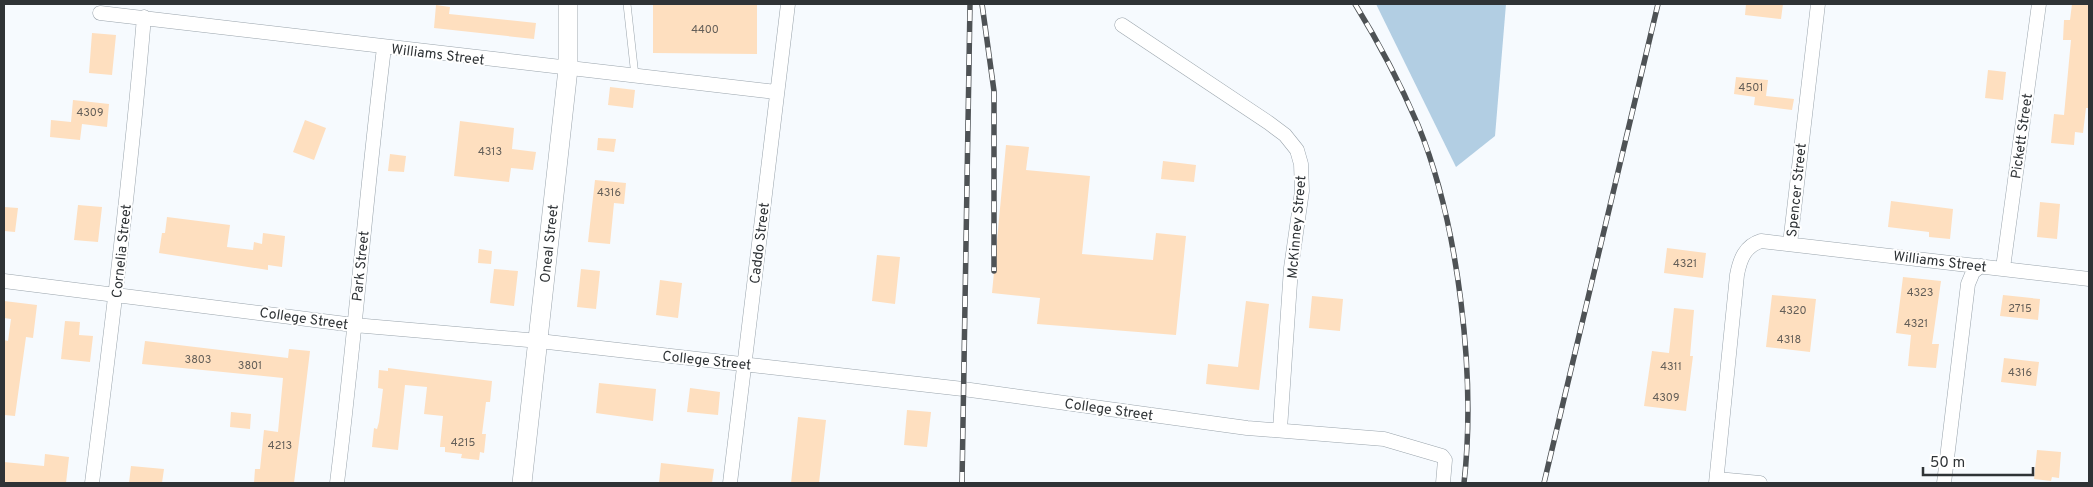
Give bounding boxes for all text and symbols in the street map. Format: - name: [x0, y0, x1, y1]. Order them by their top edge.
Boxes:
- house number: 4400: [691, 23, 719, 37]
- street label: Williams Street: [390, 41, 486, 70]
- house number: 4501: [1739, 81, 1763, 95]
- street label: Pickett Street: [2008, 92, 2037, 180]
- house number: 4309: [77, 106, 103, 120]
- street label: Spencer Street: [1784, 142, 1811, 238]
- house number: 4313: [478, 145, 502, 159]
- street label: McKinney Street: [1285, 175, 1310, 280]
- house number: 4316: [597, 186, 621, 200]
- street label: Caddo Street: [747, 201, 774, 285]
- street label: Cornelia Street: [109, 203, 136, 299]
- street label: Oneal Street: [537, 204, 563, 284]
- street label: Park Street: [349, 230, 374, 302]
- street label: Williams Street: [1892, 248, 1988, 277]
- house number: 4321: [1673, 257, 1697, 271]
- house number: 4323: [1907, 286, 1933, 300]
- house number: 2715: [2008, 302, 2032, 316]
- house number: 4320: [1779, 304, 1807, 318]
- street label: College Street: [258, 305, 349, 334]
- house number: 4321: [1904, 317, 1928, 331]
- house number: 4318: [1777, 333, 1801, 347]
- street label: College Street: [662, 348, 752, 375]
- house number: 3803: [185, 353, 211, 367]
- house number: 3801: [238, 359, 262, 373]
- house number: 4311: [1660, 360, 1682, 374]
- house number: 4316: [2008, 366, 2032, 380]
- house number: 4309: [1653, 391, 1679, 405]
- street label: College Street: [1063, 396, 1154, 425]
- house number: 4215: [451, 436, 475, 450]
- house number: 4213: [268, 439, 292, 453]
- scale bar: [1923, 444, 2033, 476]
- text: 50 m: [1930, 454, 1965, 473]

